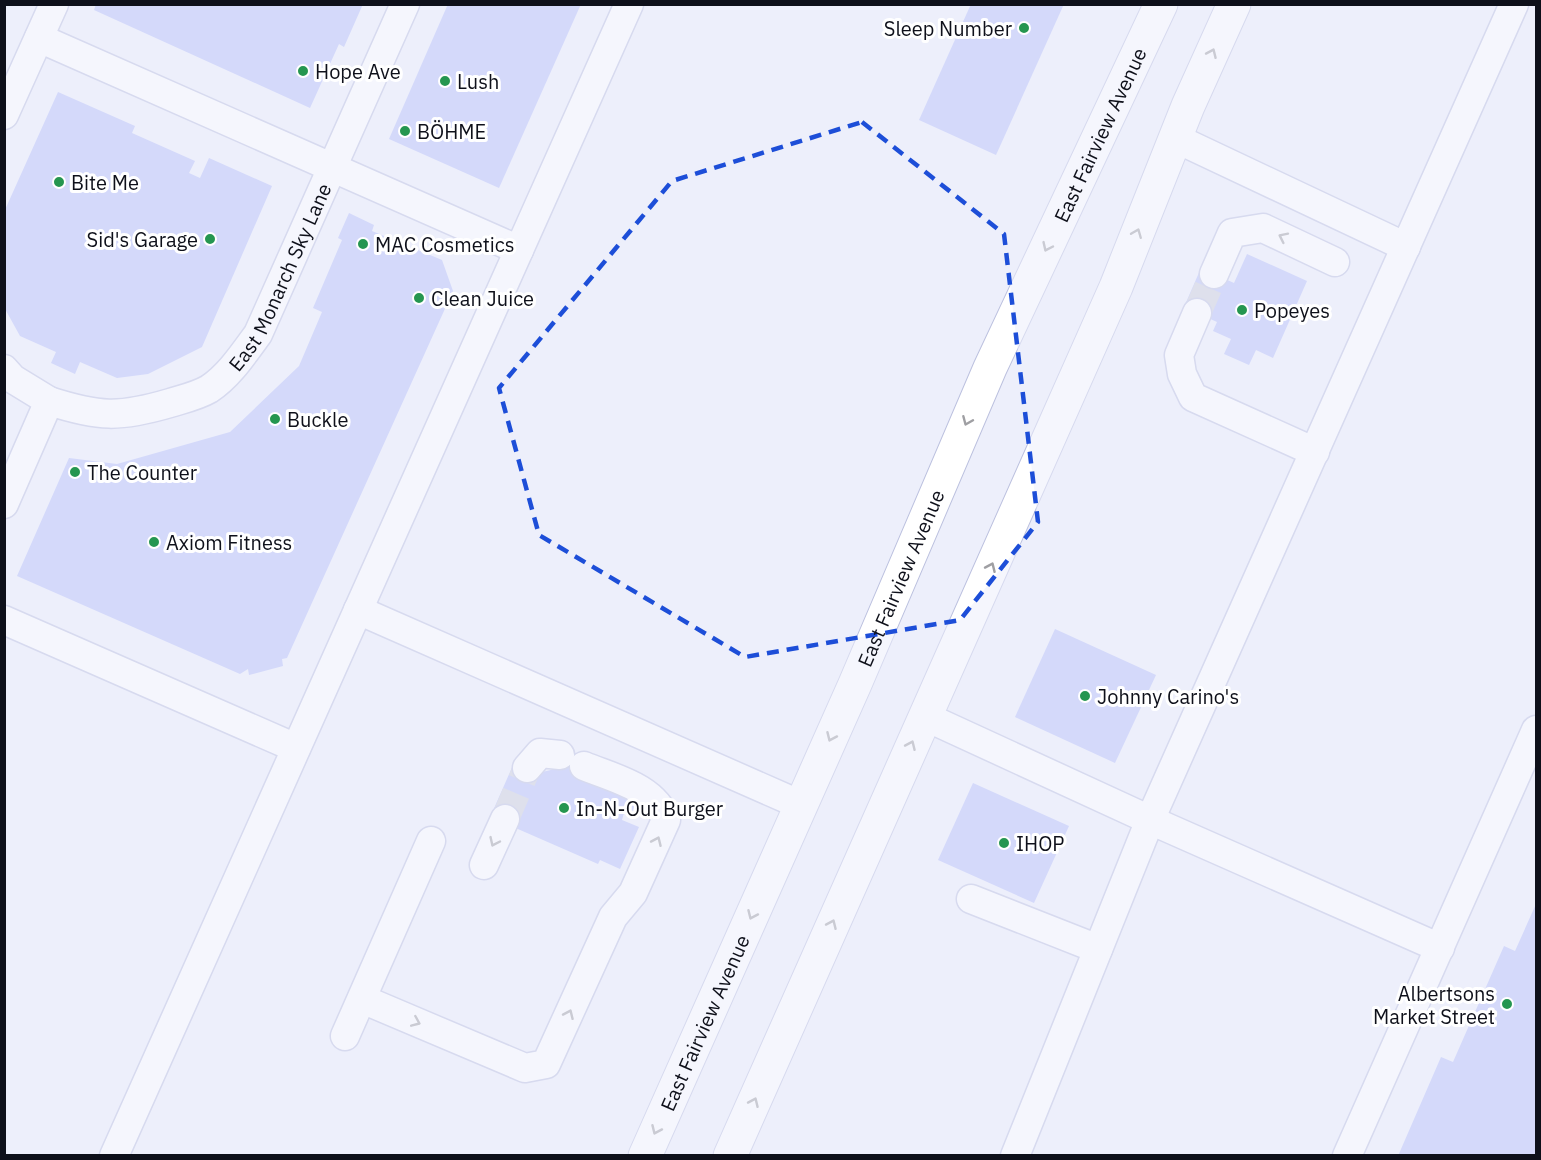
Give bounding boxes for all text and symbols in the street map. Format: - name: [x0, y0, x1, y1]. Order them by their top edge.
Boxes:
- place label: Sleep Number: [884, 15, 1012, 42]
- marker: Sleep Number: [1017, 21, 1031, 35]
- street label: East Fairview Avenue: [1047, 43, 1152, 226]
- one-way arrow: [1205, 48, 1217, 59]
- place label: Hope Ave: [315, 58, 401, 85]
- marker: Hope Ave: [296, 64, 310, 78]
- place label: Lush: [457, 68, 499, 95]
- marker: Lush: [438, 74, 452, 88]
- place label: BÖHME: [417, 118, 486, 145]
- marker: BÖHME: [398, 124, 412, 138]
- place label: Bite Me: [71, 169, 139, 196]
- marker: Bite Me: [52, 175, 66, 189]
- street label: East Monarch Sky Lane: [222, 179, 337, 376]
- place label: Sid's Garage: [87, 226, 198, 253]
- one-way arrow: [1130, 228, 1142, 239]
- place label: MAC Cosmetics: [375, 231, 515, 258]
- marker: Sid's Garage: [203, 232, 217, 246]
- one-way arrow: [1278, 233, 1289, 244]
- marker: MAC Cosmetics: [356, 237, 370, 251]
- one-way arrow: [1042, 241, 1054, 252]
- place label: Clean Juice: [431, 285, 534, 312]
- marker: Clean Juice: [412, 291, 426, 305]
- place label: Popeyes: [1254, 297, 1330, 324]
- marker: Popeyes: [1235, 303, 1249, 317]
- place label: Buckle: [287, 406, 348, 433]
- marker: Buckle: [268, 412, 282, 426]
- one-way arrow: [962, 415, 974, 426]
- place label: The Counter: [87, 459, 197, 486]
- marker: The Counter: [68, 465, 82, 479]
- street label: East Fairview Avenue: [851, 485, 950, 671]
- place label: Axiom Fitness: [166, 529, 292, 556]
- marker: Axiom Fitness: [147, 535, 161, 549]
- one-way arrow: [983, 563, 995, 574]
- place label: Johnny Carino's: [1097, 683, 1239, 710]
- marker: Johnny Carino's: [1078, 689, 1092, 703]
- one-way arrow: [827, 731, 839, 742]
- one-way arrow: [904, 741, 916, 752]
- place label: In-N-Out Burger: [576, 795, 723, 822]
- marker: In-N-Out Burger: [557, 801, 571, 815]
- place label: IHOP: [1016, 830, 1064, 857]
- one-way arrow: [490, 835, 502, 846]
- marker: IHOP: [997, 836, 1011, 850]
- one-way arrow: [649, 837, 661, 848]
- one-way arrow: [747, 909, 759, 920]
- one-way arrow: [825, 919, 837, 930]
- street label: East Fairview Avenue: [653, 930, 755, 1115]
- place label: Albertsons Market Street: [1373, 980, 1495, 1030]
- marker: Albertsons Market Street: [1500, 997, 1514, 1011]
- one-way arrow: [562, 1010, 574, 1021]
- one-way arrow: [409, 1014, 420, 1026]
- one-way arrow: [746, 1097, 758, 1108]
- one-way arrow: [652, 1123, 664, 1134]

